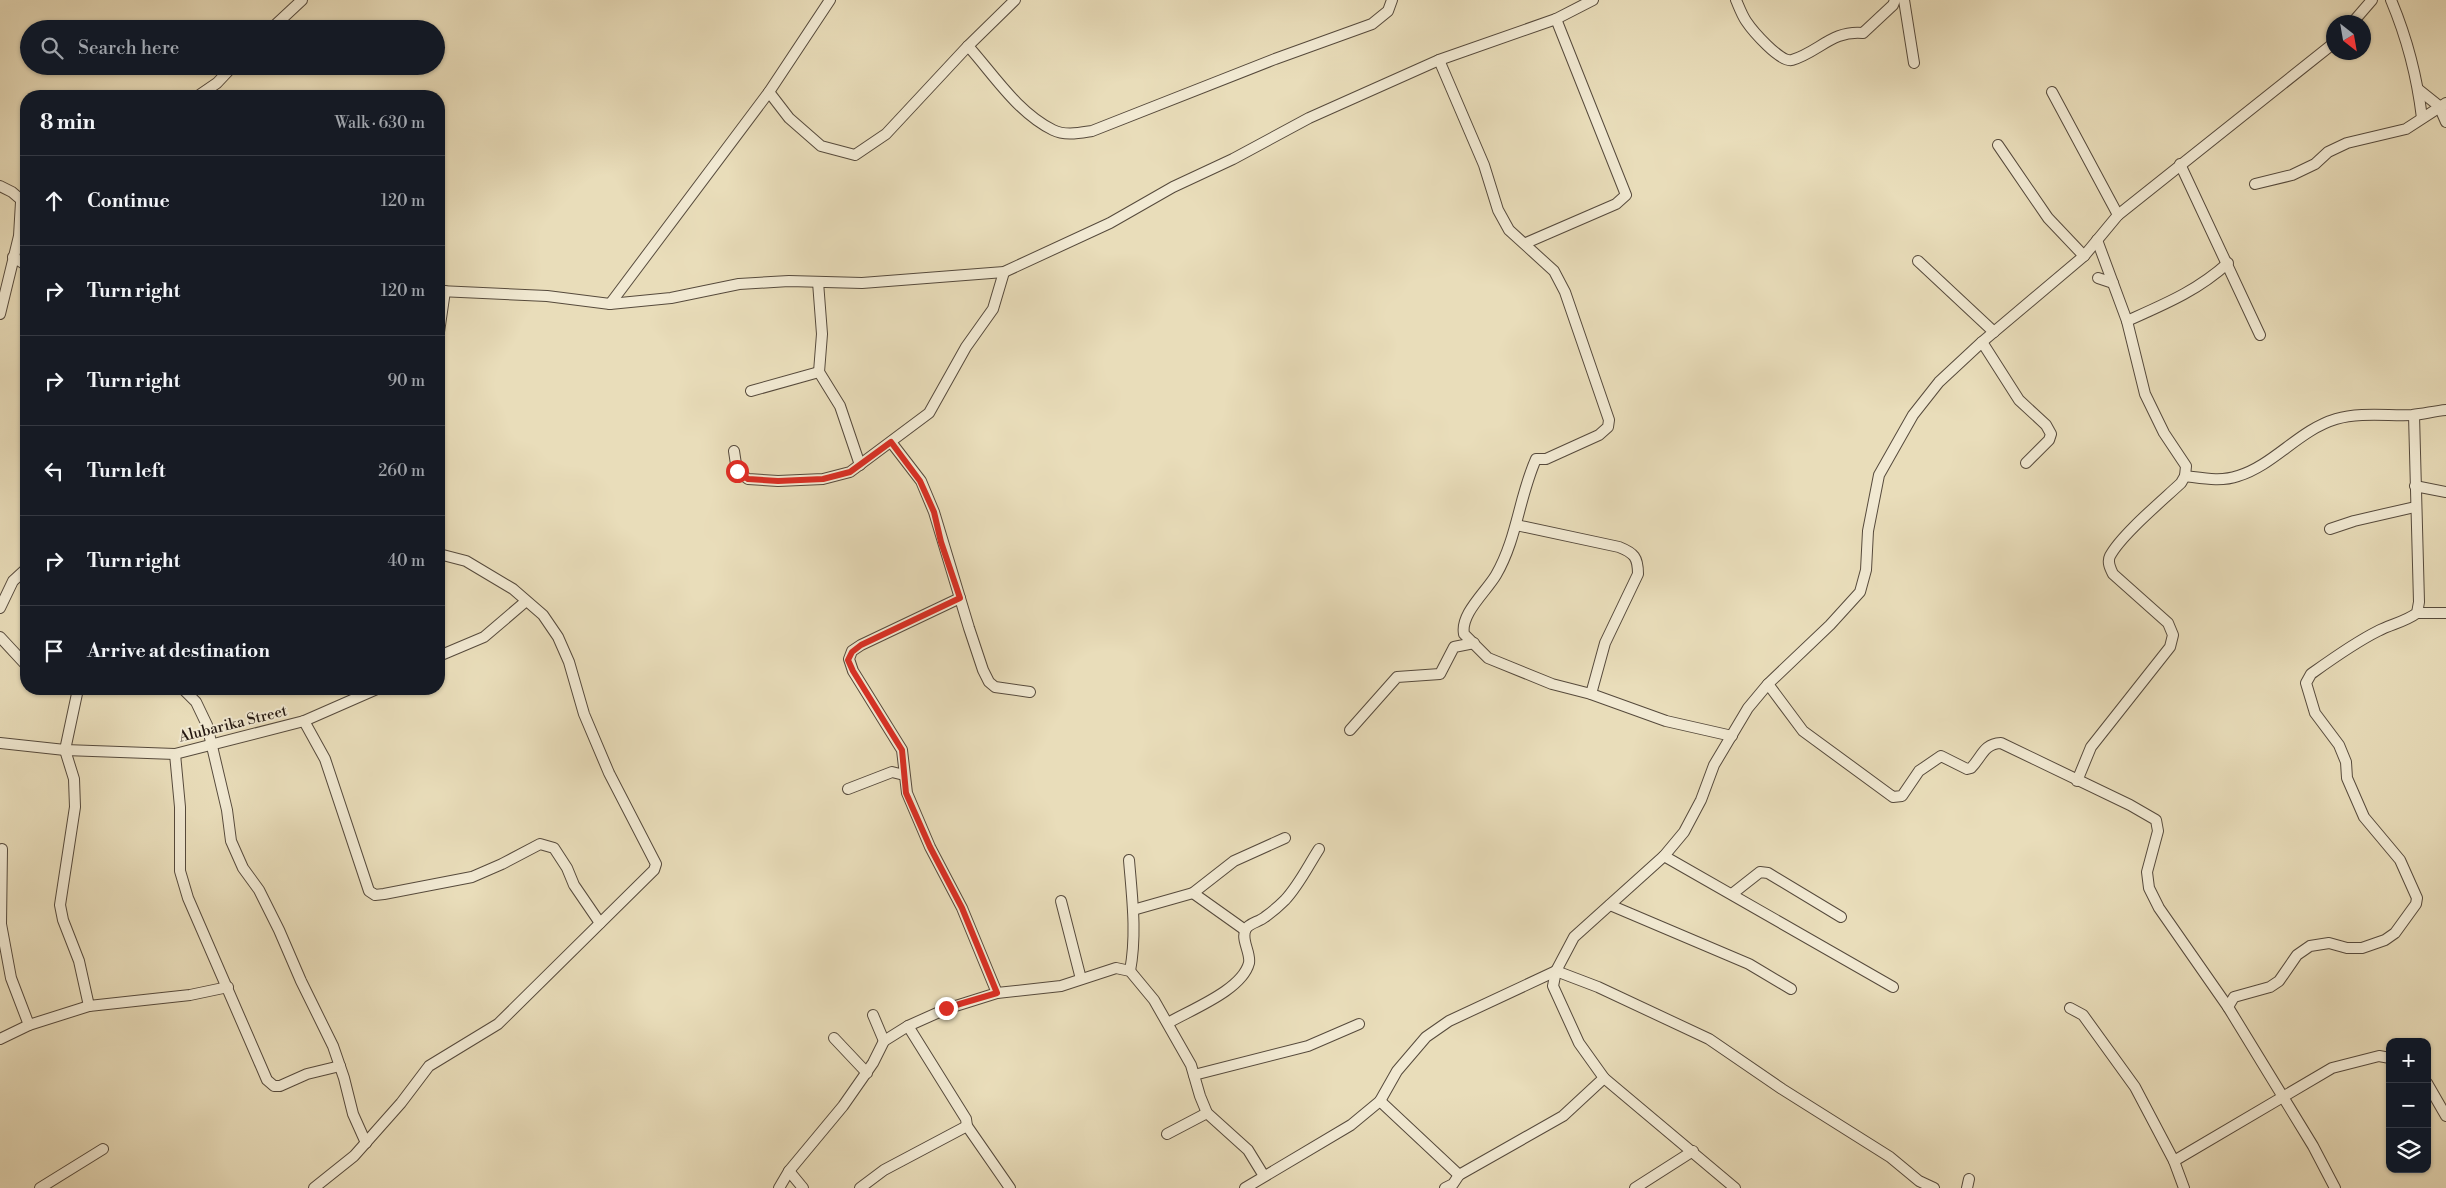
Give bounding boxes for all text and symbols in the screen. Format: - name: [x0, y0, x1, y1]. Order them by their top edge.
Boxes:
- north arrow: [2326, 15, 2371, 60]
- search box: [20, 20, 445, 75]
- icon: search: [38, 34, 66, 62]
- text: Search here: [78, 36, 179, 60]
- text: 8 min: [40, 110, 95, 136]
- text: Walk · 630 m: [335, 113, 425, 133]
- icon: ahead: [40, 187, 68, 215]
- text: Continue: [87, 189, 170, 213]
- text: 120 m: [381, 191, 425, 211]
- icon: right: [40, 277, 68, 305]
- text: Turn right: [87, 279, 180, 303]
- text: 120 m: [381, 281, 425, 301]
- icon: right: [40, 367, 68, 395]
- text: Turn right: [87, 369, 180, 393]
- text: 90 m: [387, 371, 425, 391]
- icon: left: [40, 457, 68, 485]
- text: Turn left: [87, 459, 166, 483]
- route start: [726, 460, 749, 483]
- text: 260 m: [378, 461, 425, 481]
- icon: right: [40, 547, 68, 575]
- text: Turn right: [87, 549, 180, 573]
- text: 40 m: [388, 551, 425, 571]
- icon: arrive: [40, 637, 68, 665]
- text: Arrive at destination: [87, 639, 270, 663]
- street label: Alubarika Street: [176, 701, 290, 747]
- route end: [935, 997, 958, 1020]
- map controls: [2386, 1038, 2431, 1173]
- button: +: [2386, 1038, 2431, 1083]
- button: −: [2386, 1083, 2431, 1128]
- button: layers: [2386, 1128, 2431, 1173]

